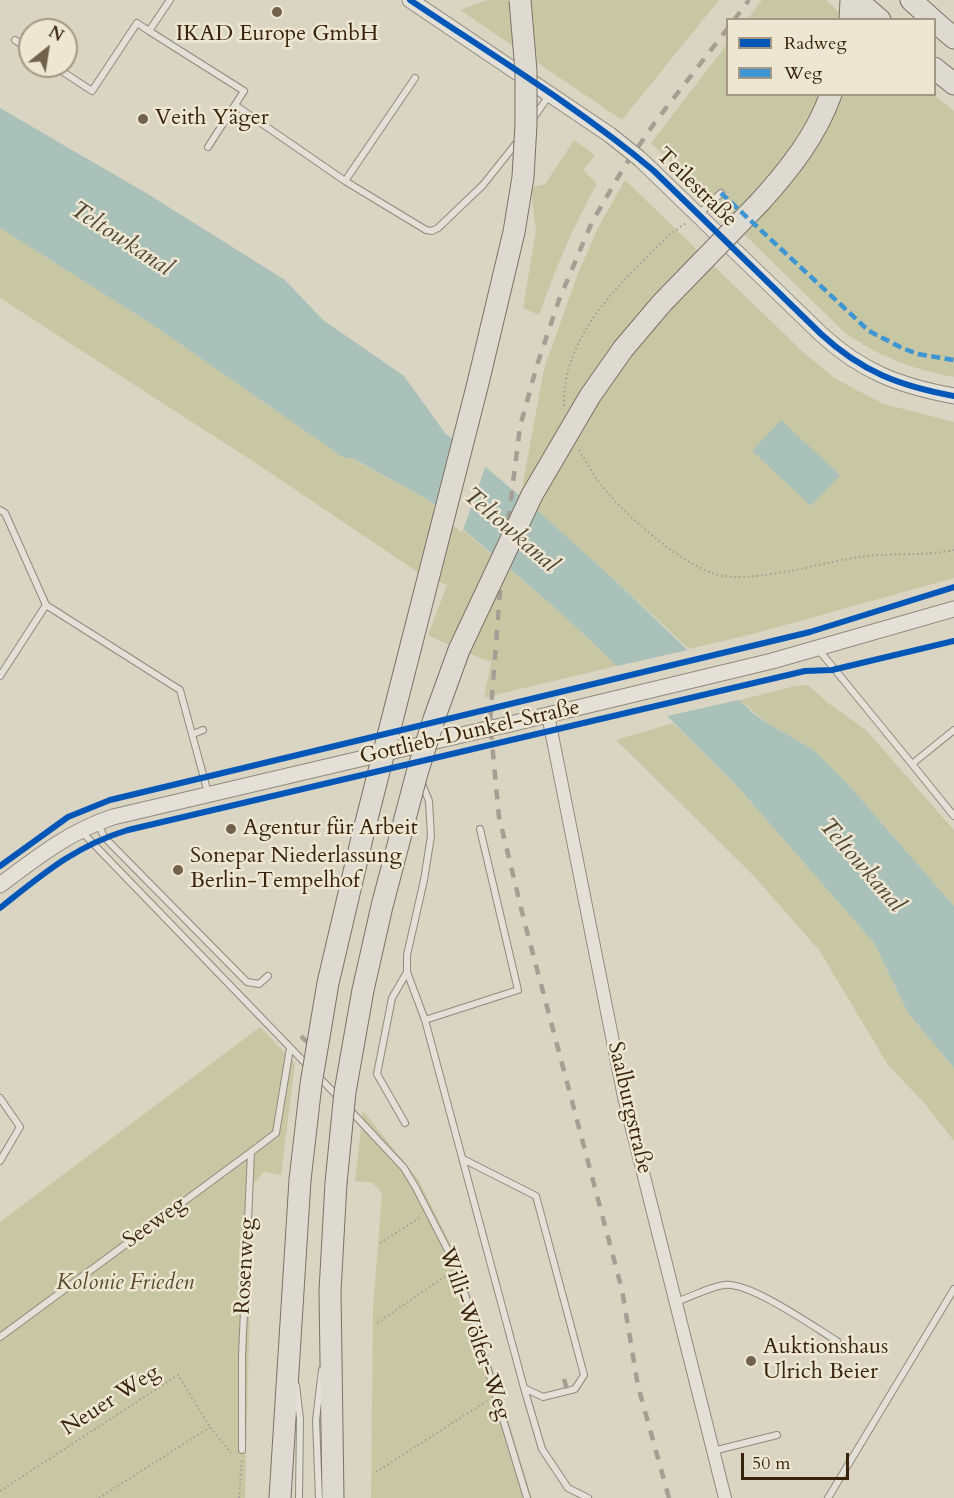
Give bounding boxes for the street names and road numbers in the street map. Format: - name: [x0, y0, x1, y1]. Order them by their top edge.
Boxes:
- street label: Teilestraße: [650, 143, 742, 233]
- street label: Gottlieb-Dunkel-Straße: [358, 695, 582, 771]
- street label: Saalburgstraße: [601, 1039, 657, 1177]
- street label: Seeweg: [119, 1191, 191, 1255]
- street label: Rosenweg: [230, 1217, 262, 1315]
- street label: Willi-Wölfer-Weg: [432, 1244, 516, 1424]
- street label: Neuer Weg: [57, 1360, 165, 1442]

